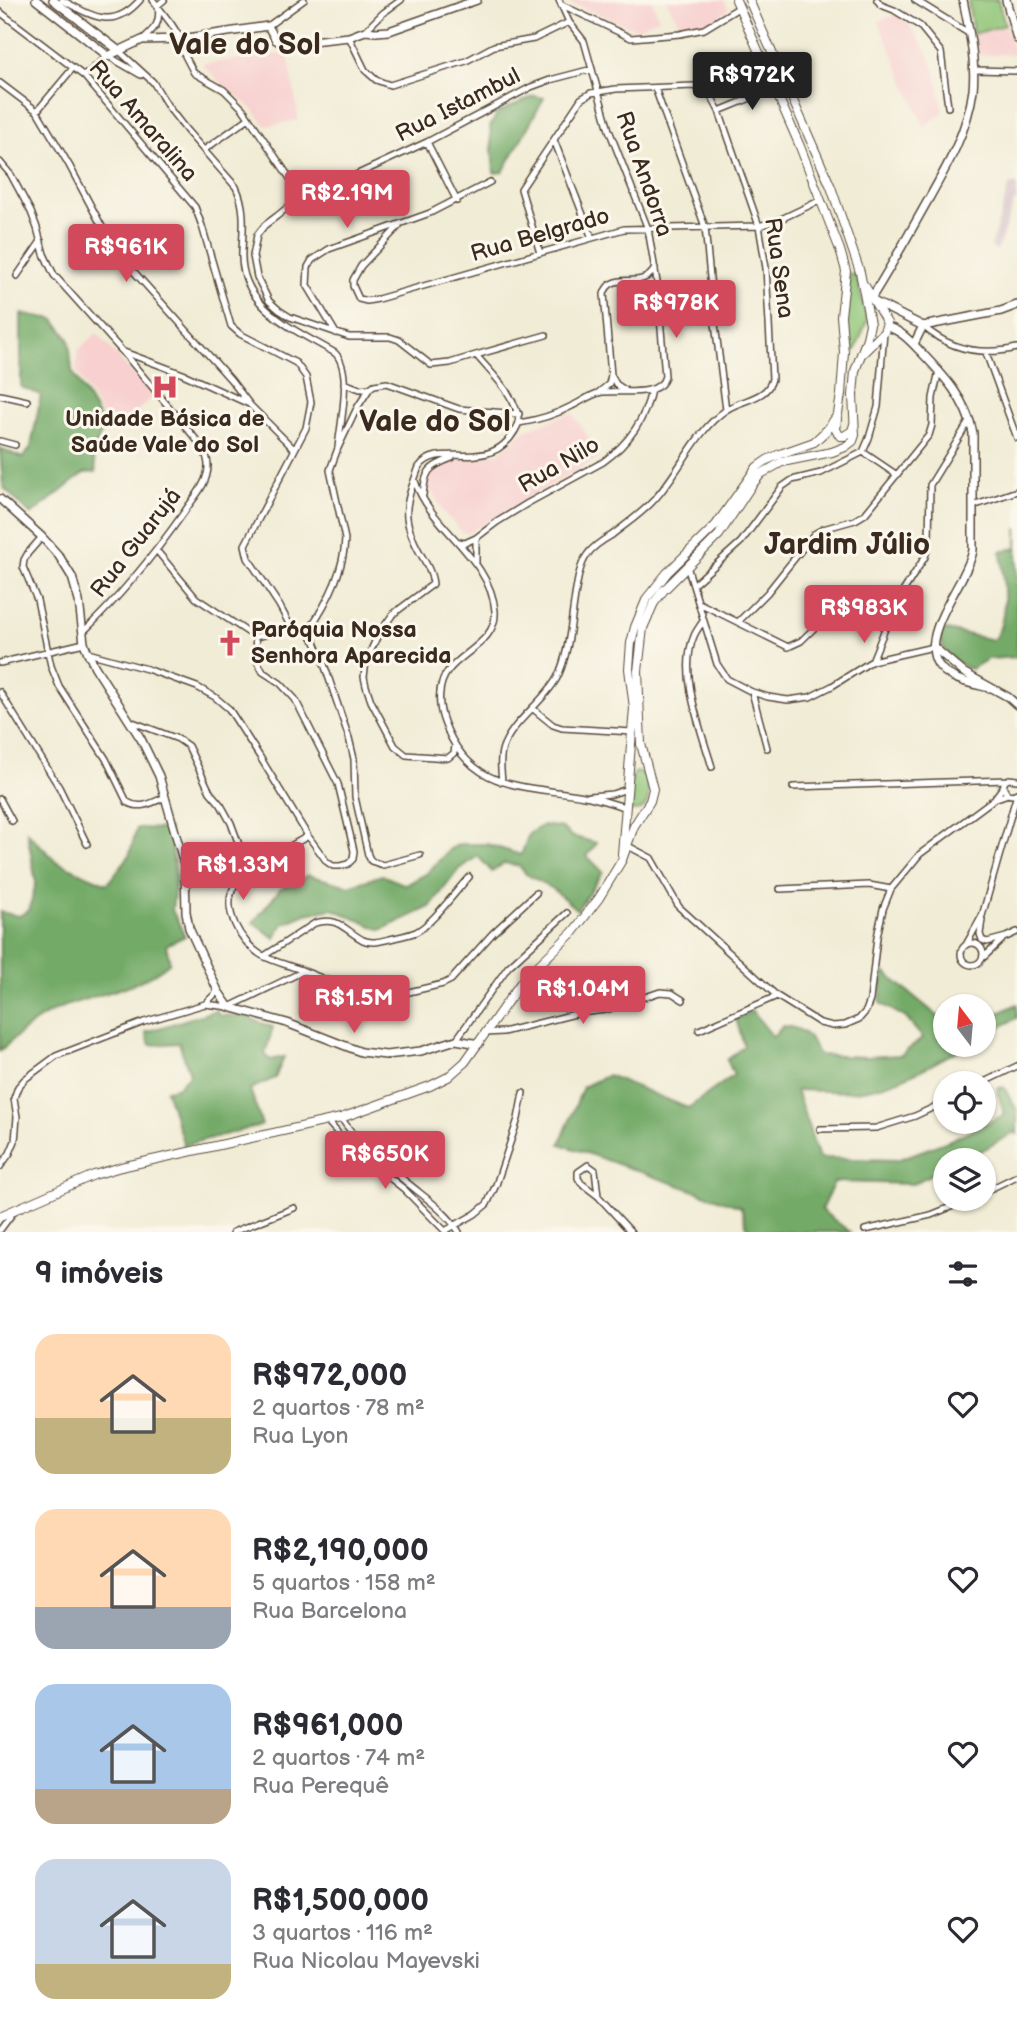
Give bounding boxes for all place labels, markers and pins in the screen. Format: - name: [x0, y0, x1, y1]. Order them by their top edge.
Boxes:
- pin: R$972K: [695, 52, 809, 112]
- pin: R$2.19M: [282, 170, 412, 230]
- pin: R$961K: [69, 224, 183, 284]
- pin: R$978K: [619, 280, 733, 340]
- hospital icon: Unidade Básica de Saúde Vale do Sol: [150, 372, 180, 402]
- place label: Unidade Básica de Saúde Vale do Sol: [65, 405, 265, 459]
- pin: R$983K: [807, 586, 921, 645]
- place label: Paróquia Nossa Senhora Aparecida: [251, 616, 452, 670]
- church icon: Paróquia Nossa Senhora Aparecida: [215, 628, 245, 658]
- pin: R$1.33M: [178, 842, 308, 902]
- pin: R$1.04M: [518, 967, 648, 1026]
- pin: R$1.5M: [297, 976, 411, 1035]
- pin: R$650K: [328, 1132, 442, 1191]

